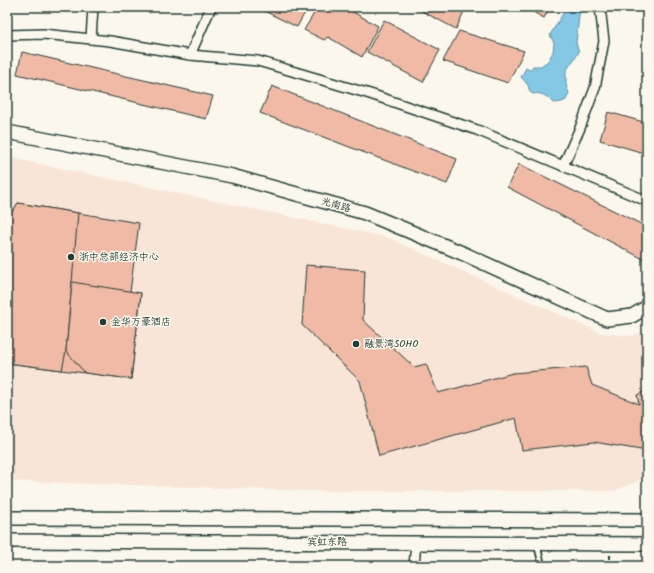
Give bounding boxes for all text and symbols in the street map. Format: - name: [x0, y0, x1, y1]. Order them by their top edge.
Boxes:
- street label: 光南路: [319, 193, 353, 217]
- place label: 浙中总部经济中心: [79, 249, 159, 265]
- marker: 浙中总部经济中心: [66, 252, 76, 262]
- place label: 金华万豪酒店: [111, 314, 171, 330]
- marker: 金华万豪酒店: [98, 317, 108, 327]
- place label: 融景湾SOHO: [364, 336, 418, 352]
- marker: 融景湾SOHO: [351, 339, 361, 349]
- street label: 宾虹东路: [307, 534, 347, 550]

